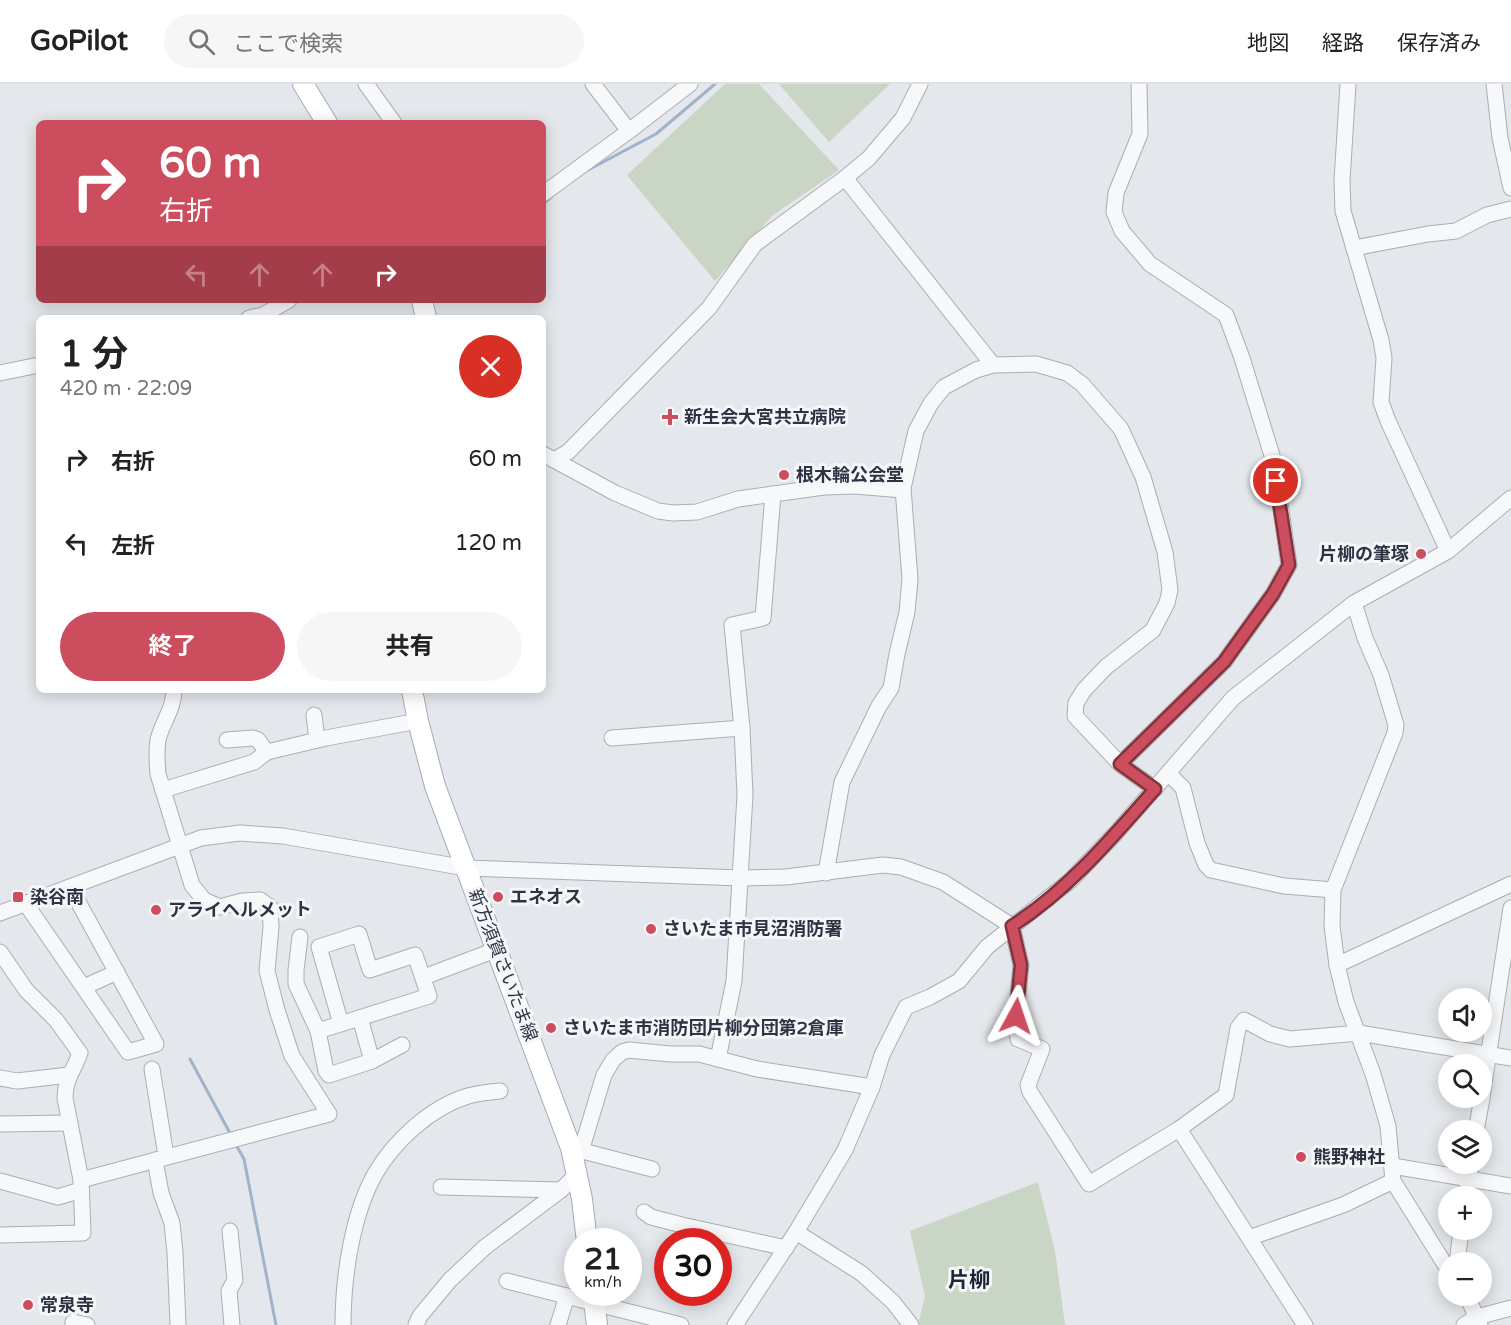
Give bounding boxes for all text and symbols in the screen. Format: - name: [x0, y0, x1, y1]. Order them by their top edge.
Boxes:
- search box: [164, 14, 584, 68]
- text: GoPilot: [30, 24, 128, 58]
- icon: search: [185, 25, 218, 58]
- text: ここで検索: [233, 31, 343, 57]
- text: 地図: [1247, 31, 1289, 56]
- text: 経路: [1322, 31, 1364, 56]
- text: 保存済み: [1397, 31, 1481, 56]
- text: 60 m: [159, 138, 261, 189]
- icon: right: [60, 144, 138, 222]
- text: 右折: [159, 195, 213, 228]
- icon: left: [180, 258, 213, 291]
- icon: ahead: [243, 258, 276, 291]
- icon: ahead: [306, 258, 339, 291]
- icon: right: [369, 258, 402, 291]
- text: 1 分: [60, 333, 128, 376]
- button: close: [459, 335, 522, 398]
- text: 420 m · 22:09: [60, 377, 192, 401]
- place label: 新生会大宮共立病院: [684, 406, 846, 428]
- marker: 新生会大宮共立病院: [661, 408, 679, 426]
- icon: right: [60, 443, 93, 476]
- text: 60 m: [468, 446, 522, 472]
- text: 右折: [111, 449, 155, 475]
- pin: [1250, 455, 1301, 506]
- place label: 根木輪公会堂: [796, 464, 904, 486]
- icon: arrive: [1259, 464, 1292, 497]
- marker: 根木輪公会堂: [777, 468, 791, 482]
- icon: left: [60, 527, 93, 560]
- text: 120 m: [455, 530, 522, 556]
- text: 左折: [111, 533, 155, 559]
- place label: 片柳の筆塚: [1319, 543, 1409, 565]
- marker: 片柳の筆塚: [1414, 547, 1428, 561]
- button: 終了: [60, 612, 285, 681]
- button: 共有: [297, 612, 522, 681]
- place label: 染谷南: [30, 886, 84, 908]
- street label: 新方須賀さいたま線: [464, 886, 542, 1044]
- place label: エネオス: [510, 886, 582, 908]
- marker: 染谷南: [11, 890, 25, 904]
- marker: エネオス: [491, 890, 505, 904]
- place label: アライヘルメット: [168, 899, 312, 921]
- marker: アライヘルメット: [149, 903, 163, 917]
- place label: さいたま市見沼消防署: [663, 918, 842, 940]
- marker: さいたま市見沼消防署: [644, 922, 658, 936]
- position arrow: [984, 984, 1048, 1048]
- map controls: [1438, 988, 1492, 1306]
- button: sound: [1438, 988, 1492, 1042]
- place label: さいたま市消防団片柳分団第2倉庫: [563, 1017, 844, 1039]
- marker: さいたま市消防団片柳分団第2倉庫: [544, 1021, 558, 1035]
- button: search: [1438, 1054, 1492, 1108]
- button: layers: [1438, 1120, 1492, 1174]
- place label: 熊野神社: [1313, 1146, 1385, 1168]
- marker: 熊野神社: [1294, 1150, 1308, 1164]
- button: +: [1438, 1186, 1492, 1240]
- speed limit sign: 30: [654, 1228, 732, 1306]
- text: 21: [584, 1241, 622, 1278]
- button: −: [1438, 1252, 1492, 1306]
- district label: 片柳: [948, 1268, 990, 1293]
- text: km/h: [584, 1273, 622, 1291]
- place label: 常泉寺: [40, 1294, 94, 1316]
- marker: 常泉寺: [21, 1298, 35, 1312]

